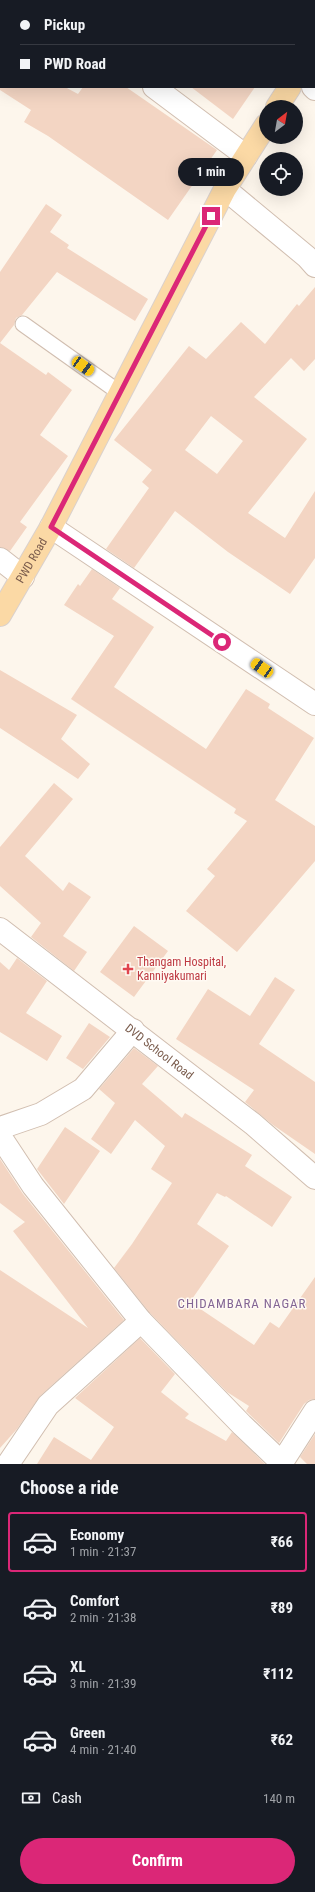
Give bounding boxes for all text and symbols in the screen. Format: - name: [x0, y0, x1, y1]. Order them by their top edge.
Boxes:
- text: Pickup: [44, 16, 85, 34]
- text: PWD Road: [44, 55, 106, 73]
- north arrow: [259, 100, 303, 144]
- map controls: [259, 100, 303, 196]
- button: locate: [259, 152, 303, 196]
- callout: 1 min: [178, 158, 244, 186]
- text: 1 min: [197, 164, 225, 179]
- route end: [202, 207, 220, 225]
- car: [70, 354, 96, 378]
- street label: PWD Road: [13, 536, 50, 585]
- route start: [213, 633, 231, 651]
- car: [249, 656, 275, 680]
- place label: Thangam Hospital, Kanniyakumari: [137, 955, 226, 983]
- marker: Thangam Hospital, Kanniyakumari: [122, 963, 134, 975]
- street label: DVD School Road: [122, 1021, 196, 1082]
- district label: CHIDAMBARA NAGAR: [178, 1296, 306, 1311]
- text: Choose a ride: [20, 1477, 119, 1498]
- icon: car: [22, 1524, 58, 1560]
- text: Economy: [70, 1526, 124, 1544]
- text: ₹66: [271, 1533, 293, 1551]
- text: 1 min · 21:37: [70, 1544, 136, 1559]
- icon: car: [22, 1590, 58, 1626]
- text: Comfort: [70, 1592, 119, 1610]
- text: ₹89: [271, 1599, 293, 1617]
- text: 2 min · 21:38: [70, 1610, 136, 1625]
- icon: car: [22, 1656, 58, 1692]
- text: XL: [70, 1658, 86, 1676]
- text: ₹112: [263, 1665, 293, 1683]
- text: 3 min · 21:39: [70, 1676, 136, 1691]
- icon: car: [22, 1722, 58, 1758]
- text: Green: [70, 1724, 105, 1742]
- text: ₹62: [271, 1731, 293, 1749]
- text: 4 min · 21:40: [70, 1742, 136, 1757]
- icon: cash: [20, 1787, 42, 1809]
- text: Cash: [52, 1789, 82, 1807]
- text: 140 m: [263, 1791, 295, 1806]
- button: Confirm: [20, 1838, 295, 1884]

